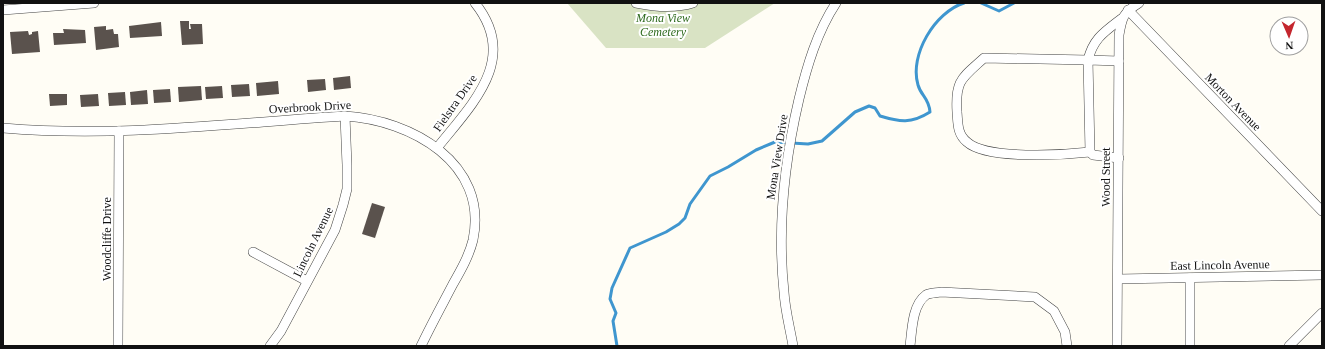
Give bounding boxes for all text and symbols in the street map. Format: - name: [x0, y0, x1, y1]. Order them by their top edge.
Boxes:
- park label: Mona View Cemetery: [635, 11, 690, 39]
- north arrow: [1269, 16, 1309, 56]
- text: N: [1285, 40, 1294, 52]
- street label: Morton Avenue: [1202, 70, 1264, 134]
- street label: Fielstra Drive: [430, 72, 480, 134]
- street label: Overbrook Drive: [269, 98, 351, 116]
- street label: Mona View Drive: [763, 113, 791, 201]
- street label: Wood Street: [1099, 147, 1113, 207]
- street label: Woodcliffe Drive: [100, 197, 114, 281]
- street label: Lincoln Avenue: [290, 205, 336, 279]
- street label: East Lincoln Avenue: [1170, 257, 1270, 273]

